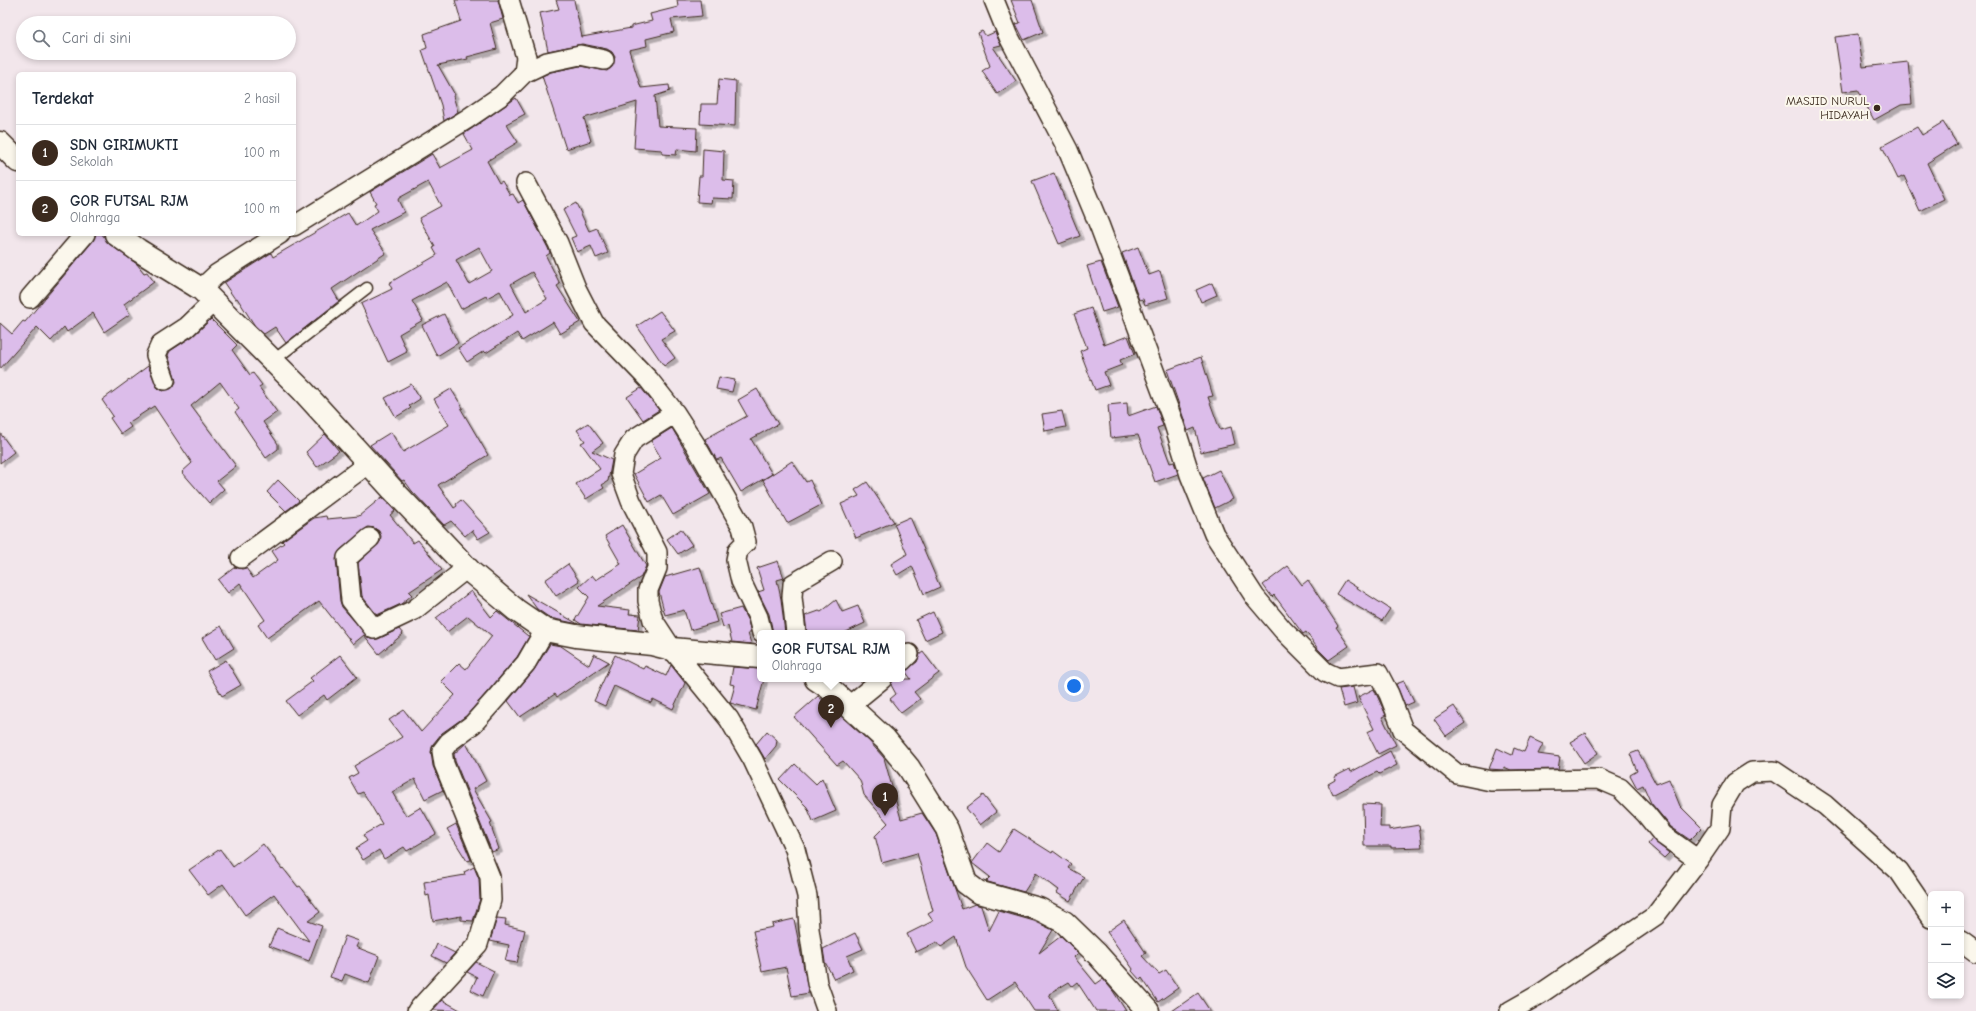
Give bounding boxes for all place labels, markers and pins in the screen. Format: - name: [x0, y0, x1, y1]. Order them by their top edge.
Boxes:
- place label: MASJID NURUL HIDAYAH: [1786, 94, 1869, 122]
- marker: MASJID NURUL HIDAYAH: [1872, 103, 1882, 113]
- pin: 2: [818, 695, 844, 728]
- pin: 1: [872, 783, 898, 816]

